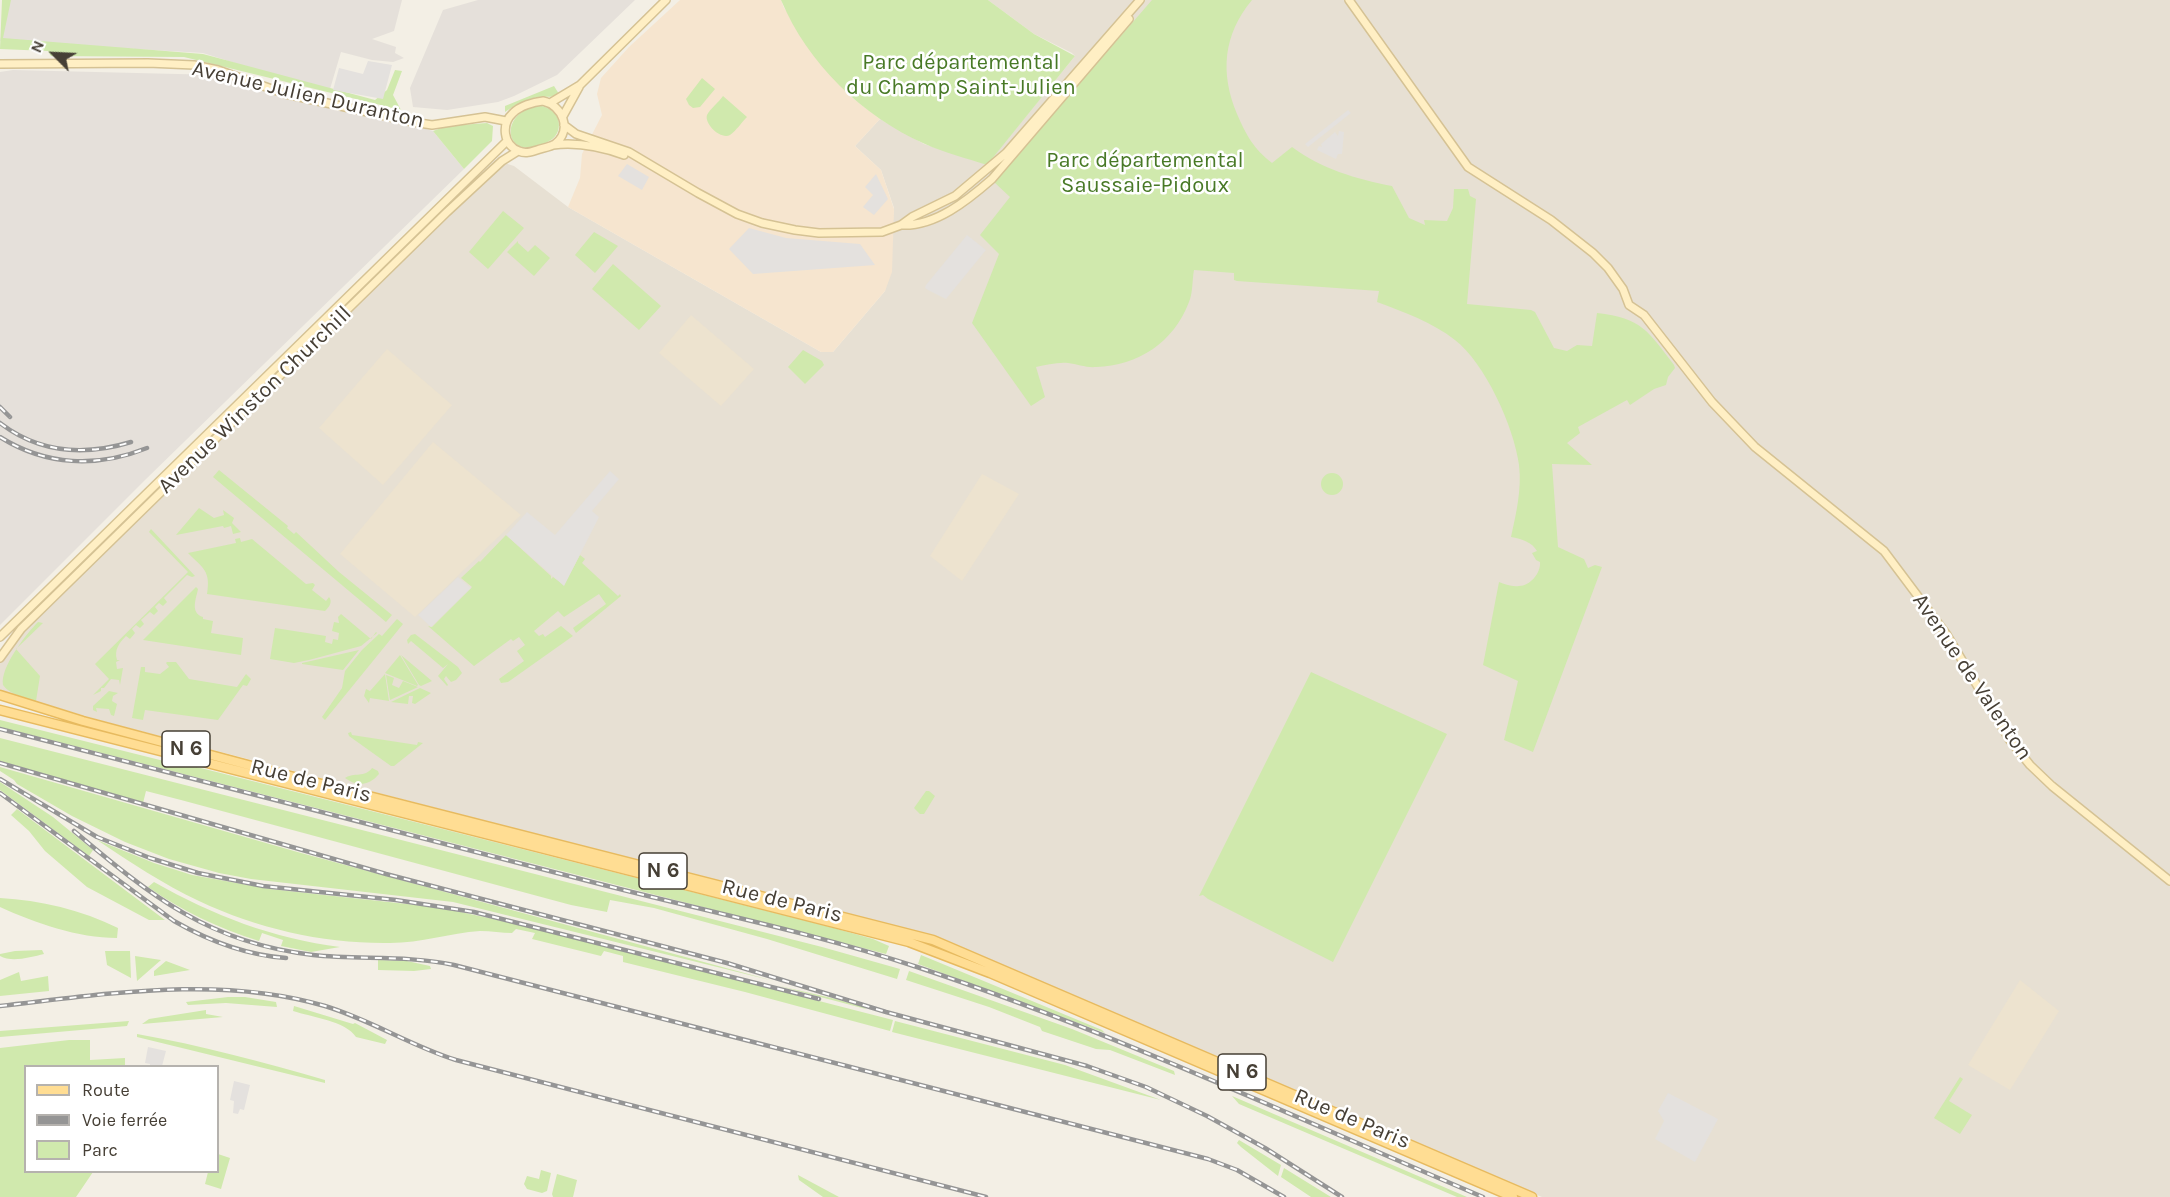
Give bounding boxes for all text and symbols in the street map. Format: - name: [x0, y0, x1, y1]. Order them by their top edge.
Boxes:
- north arrow: [24, 24, 84, 84]
- text: N: [26, 37, 48, 56]
- park label: Parc départemental du Champ Saint-Julien: [846, 50, 1076, 101]
- street label: Avenue Julien Duranton: [190, 55, 426, 135]
- park label: Parc départemental Saussaie-Pidoux: [1046, 148, 1244, 200]
- street label: Avenue Winston Churchill: [153, 301, 357, 499]
- street label: Avenue de Valenton: [1906, 589, 2038, 765]
- road number: N 6: [162, 731, 210, 767]
- street label: Rue de Paris: [248, 753, 374, 809]
- road number: N 6: [639, 853, 687, 889]
- street label: Rue de Paris: [719, 873, 845, 929]
- road number: N 6: [1218, 1054, 1266, 1090]
- legend: [24, 1065, 219, 1173]
- text: Route: [82, 1079, 130, 1101]
- street label: Rue de Paris: [1290, 1083, 1414, 1155]
- text: Voie ferrée: [82, 1109, 167, 1131]
- text: Parc: [82, 1139, 118, 1161]

